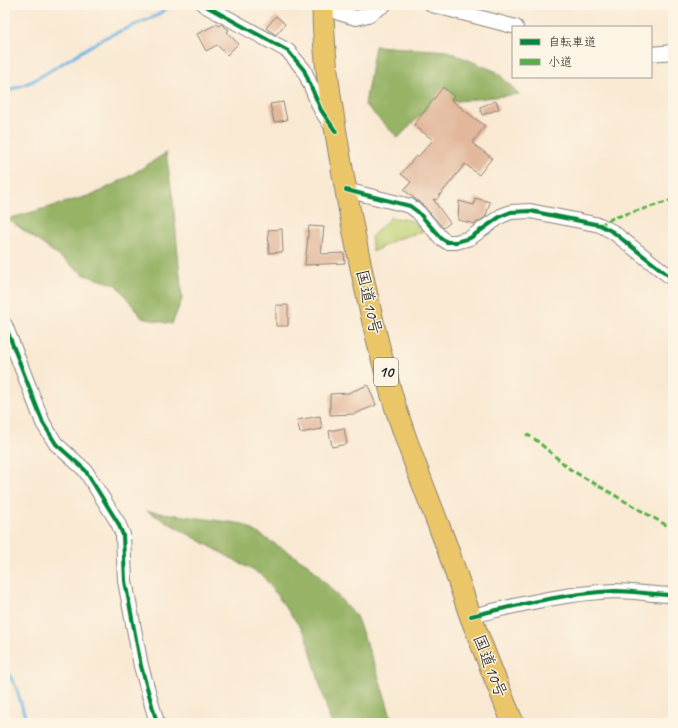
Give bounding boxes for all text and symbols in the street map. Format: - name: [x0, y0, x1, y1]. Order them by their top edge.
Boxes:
- legend: [512, 26, 652, 78]
- text: 自転車道: [548, 34, 596, 50]
- text: 小道: [548, 54, 572, 70]
- street label: 国道10号: [351, 267, 387, 337]
- road number: 10: [374, 358, 398, 386]
- street label: 国道10号: [468, 631, 512, 701]

